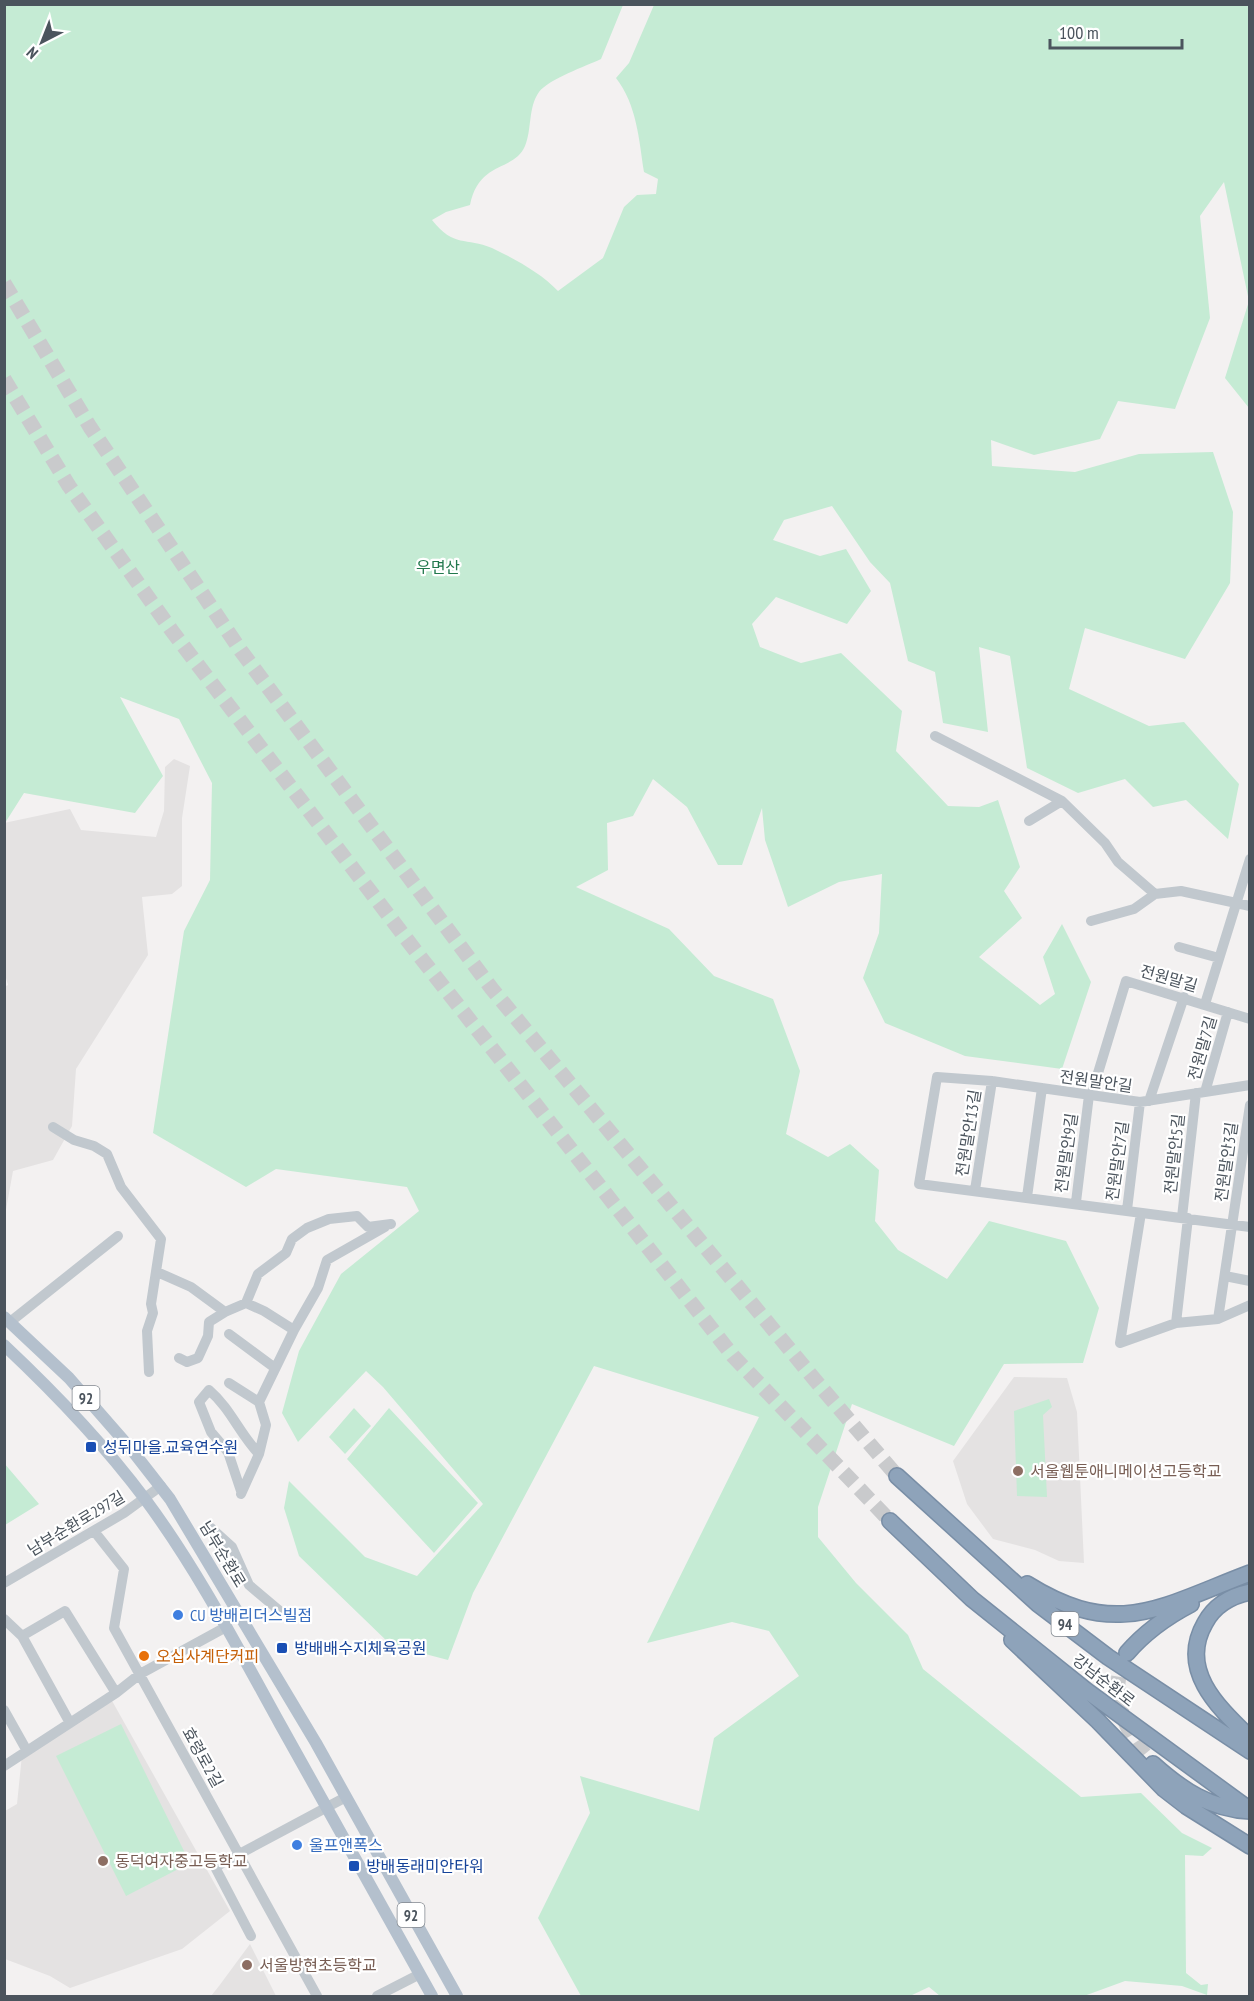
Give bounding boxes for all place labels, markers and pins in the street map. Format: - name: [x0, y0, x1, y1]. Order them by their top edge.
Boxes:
- place label: 성뒤마을.교육연수원: [103, 1437, 238, 1457]
- marker: 성뒤마을.교육연수원: [84, 1440, 98, 1454]
- place label: 서울웹툰애니메이션고등학교: [1030, 1461, 1221, 1481]
- marker: 서울웹툰애니메이션고등학교: [1011, 1464, 1025, 1478]
- place label: CU 방배리더스빌점: [190, 1605, 312, 1625]
- marker: CU 방배리더스빌점: [171, 1608, 185, 1622]
- place label: 방배배수지체육공원: [294, 1638, 426, 1658]
- marker: 방배배수지체육공원: [275, 1641, 289, 1655]
- place label: 오십사계단커피: [156, 1646, 259, 1666]
- marker: 오십사계단커피: [137, 1649, 151, 1663]
- place label: 울프앤폭스: [309, 1835, 383, 1855]
- marker: 울프앤폭스: [290, 1838, 304, 1852]
- place label: 동덕여자중고등학교: [115, 1851, 247, 1871]
- marker: 동덕여자중고등학교: [96, 1854, 110, 1868]
- place label: 방배동래미안타워: [366, 1856, 484, 1876]
- marker: 방배동래미안타워: [347, 1859, 361, 1873]
- place label: 서울방현초등학교: [259, 1955, 377, 1975]
- marker: 서울방현초등학교: [240, 1958, 254, 1972]

